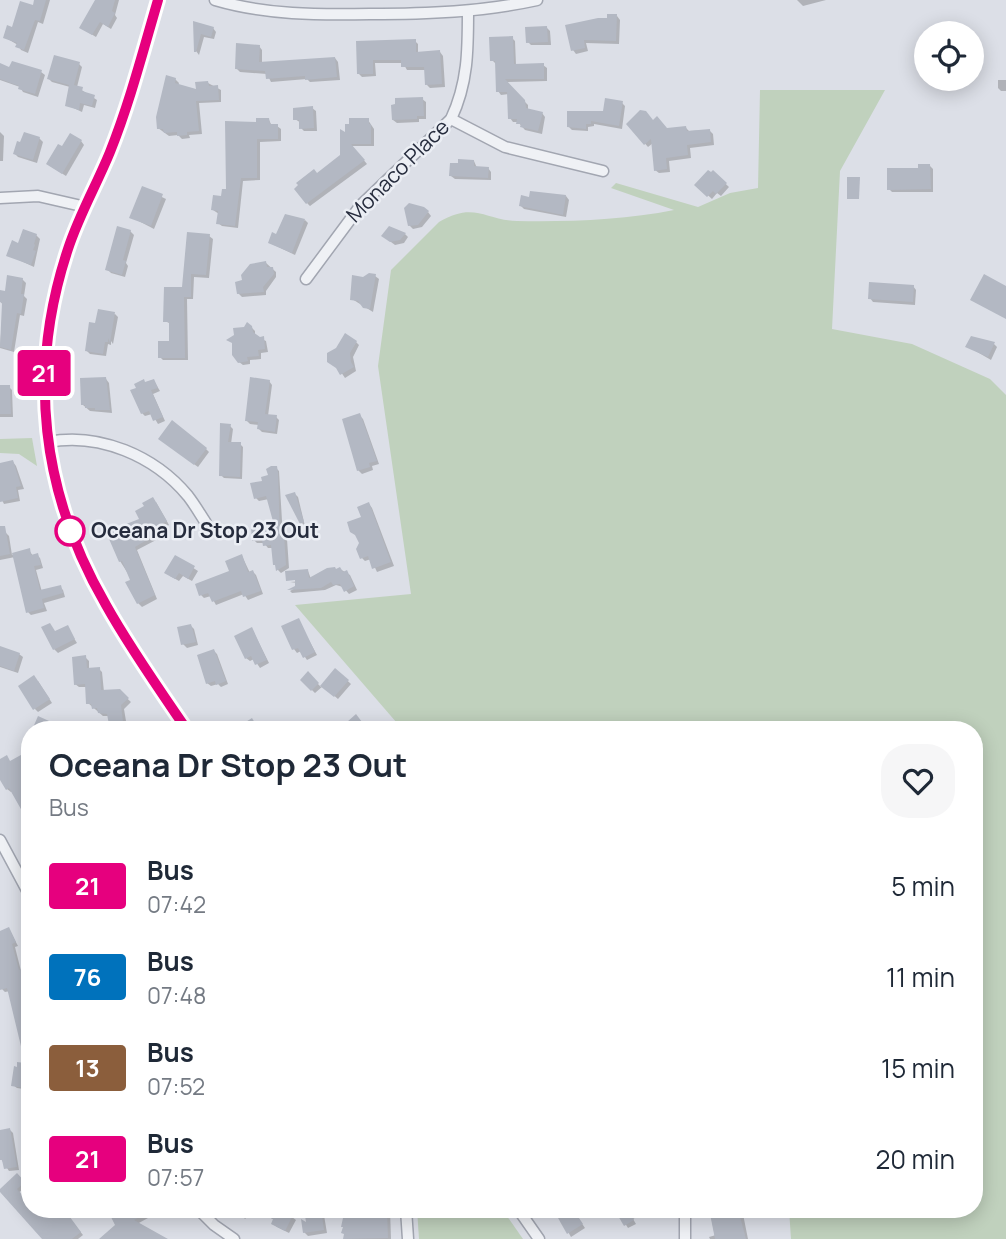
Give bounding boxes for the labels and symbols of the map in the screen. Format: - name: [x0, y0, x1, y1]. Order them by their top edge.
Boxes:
- street label: Monaco Place: [340, 113, 455, 228]
- line badge: 21: [12, 350, 76, 396]
- marker: Oceana Dr Stop 23 Out: [55, 516, 85, 546]
- place label: Oceana Dr Stop 23 Out: [91, 516, 319, 544]

